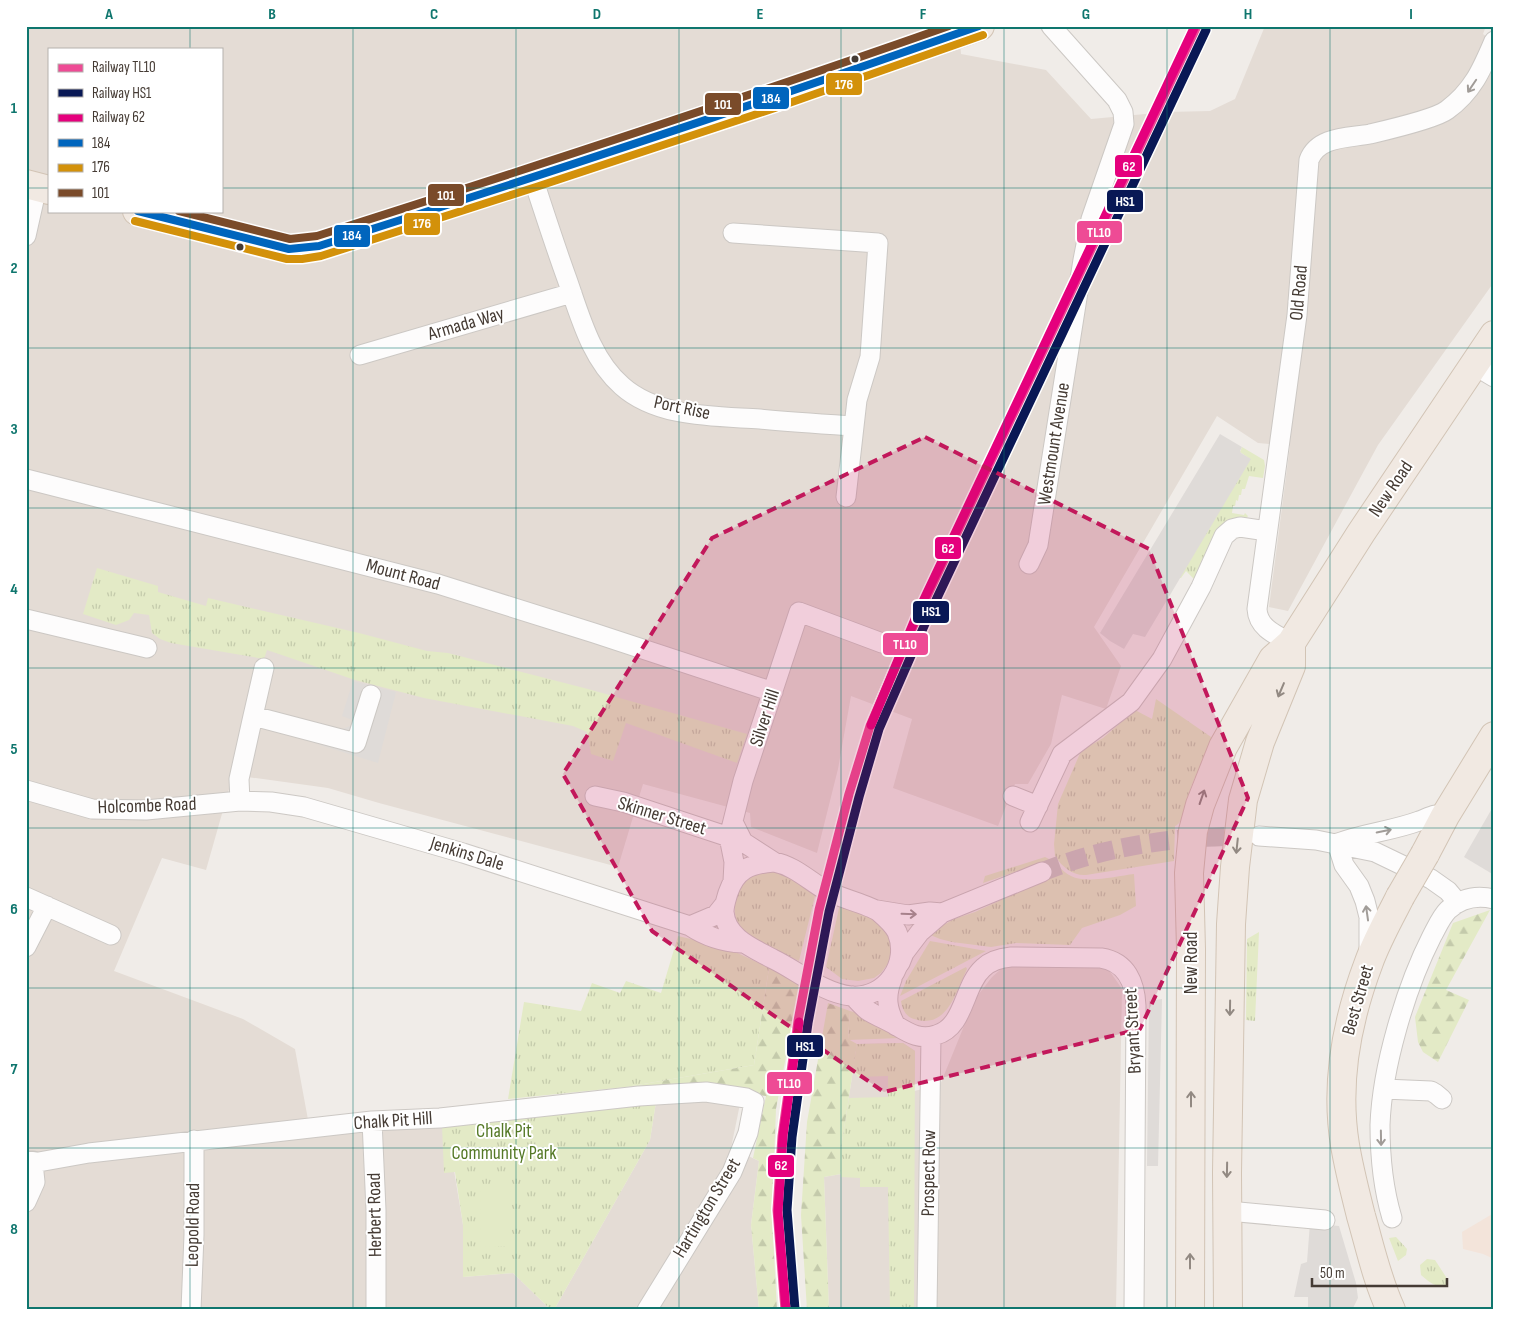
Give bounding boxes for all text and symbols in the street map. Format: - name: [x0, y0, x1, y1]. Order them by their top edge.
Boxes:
- text: A: [104, 5, 113, 24]
- text: B: [268, 5, 276, 24]
- text: C: [430, 5, 438, 24]
- text: D: [593, 5, 601, 24]
- text: E: [757, 5, 764, 24]
- text: F: [920, 5, 927, 24]
- text: G: [1082, 5, 1090, 24]
- text: H: [1244, 5, 1252, 24]
- text: I: [1409, 5, 1413, 24]
- legend: [48, 48, 222, 212]
- unlabelled marker: [850, 54, 860, 64]
- text: Railway TL10: [92, 58, 156, 77]
- line badge: 176: [825, 72, 863, 96]
- text: 176: [835, 76, 853, 93]
- one-way arrow: [1467, 78, 1477, 92]
- text: Railway HS1: [92, 84, 152, 103]
- line badge: 184: [752, 86, 790, 110]
- text: 184: [762, 90, 781, 107]
- line badge: 101: [704, 92, 742, 116]
- text: 101: [714, 96, 732, 113]
- text: 1: [11, 99, 18, 118]
- text: Railway 62: [92, 108, 145, 127]
- text: 184: [92, 134, 110, 153]
- line badge: 62: [1114, 154, 1143, 178]
- text: 176: [92, 158, 110, 177]
- text: 62: [1123, 158, 1135, 175]
- line badge: 101: [427, 183, 465, 207]
- text: 101: [92, 184, 110, 203]
- text: 101: [437, 187, 455, 204]
- line badge: HS1: [1106, 189, 1144, 213]
- text: HS1: [1115, 193, 1135, 210]
- line badge: 176: [403, 212, 441, 236]
- text: 176: [413, 215, 431, 232]
- line badge: TL10: [1076, 220, 1123, 244]
- line badge: 184: [333, 224, 371, 248]
- text: TL10: [1087, 224, 1111, 241]
- text: 184: [343, 227, 362, 244]
- unlabelled marker: [235, 242, 245, 252]
- text: 2: [10, 259, 18, 278]
- street label: Old Road: [1285, 264, 1313, 322]
- street label: Armada Way: [424, 302, 507, 346]
- street label: Westmount Avenue: [1033, 381, 1075, 507]
- street label: Port Rise: [652, 391, 712, 425]
- text: 3: [10, 420, 18, 439]
- street label: New Road: [1364, 457, 1418, 521]
- line badge: 62: [934, 536, 962, 560]
- text: 62: [942, 540, 954, 557]
- street label: Mount Road: [363, 554, 443, 596]
- text: 4: [10, 580, 18, 599]
- line badge: HS1: [912, 600, 950, 624]
- text: HS1: [921, 603, 941, 620]
- line badge: TL10: [882, 632, 929, 656]
- text: TL10: [893, 636, 917, 653]
- one-way arrow: [1275, 682, 1285, 697]
- street label: Silver Hill: [745, 686, 785, 750]
- text: 5: [10, 740, 18, 759]
- one-way arrow: [1198, 789, 1207, 805]
- street label: Skinner Street: [615, 792, 709, 840]
- street label: Holcombe Road: [97, 793, 197, 819]
- one-way arrow: [1376, 826, 1392, 835]
- street label: Jenkins Dale: [426, 832, 507, 876]
- one-way arrow: [1232, 837, 1242, 853]
- text: 6: [10, 900, 18, 919]
- one-way arrow: [1362, 905, 1372, 921]
- one-way arrow: [901, 909, 917, 919]
- street label: New Road: [1180, 932, 1203, 994]
- street label: Best Street: [1337, 962, 1379, 1038]
- street label: Bryant Street: [1119, 987, 1147, 1074]
- one-way arrow: [1225, 1000, 1235, 1016]
- line badge: HS1: [786, 1034, 824, 1058]
- text: HS1: [795, 1038, 815, 1055]
- text: 7: [11, 1060, 18, 1079]
- line badge: TL10: [766, 1071, 813, 1095]
- text: TL10: [777, 1075, 801, 1092]
- one-way arrow: [1186, 1091, 1196, 1107]
- street label: Chalk Pit Hill: [353, 1107, 433, 1135]
- park label: Chalk Pit Community Park: [452, 1120, 557, 1165]
- street label: Prospect Row: [917, 1129, 941, 1217]
- one-way arrow: [1376, 1130, 1385, 1146]
- street label: Hartington Street: [668, 1154, 746, 1262]
- line badge: 62: [767, 1154, 795, 1178]
- text: 62: [775, 1157, 787, 1174]
- one-way arrow: [1222, 1162, 1232, 1178]
- street label: Herbert Road: [363, 1173, 387, 1257]
- street label: Leopold Road: [181, 1183, 205, 1267]
- text: 8: [10, 1220, 18, 1239]
- one-way arrow: [1185, 1253, 1195, 1270]
- scale bar: [1312, 1256, 1448, 1288]
- text: 50 m: [1320, 1264, 1345, 1283]

